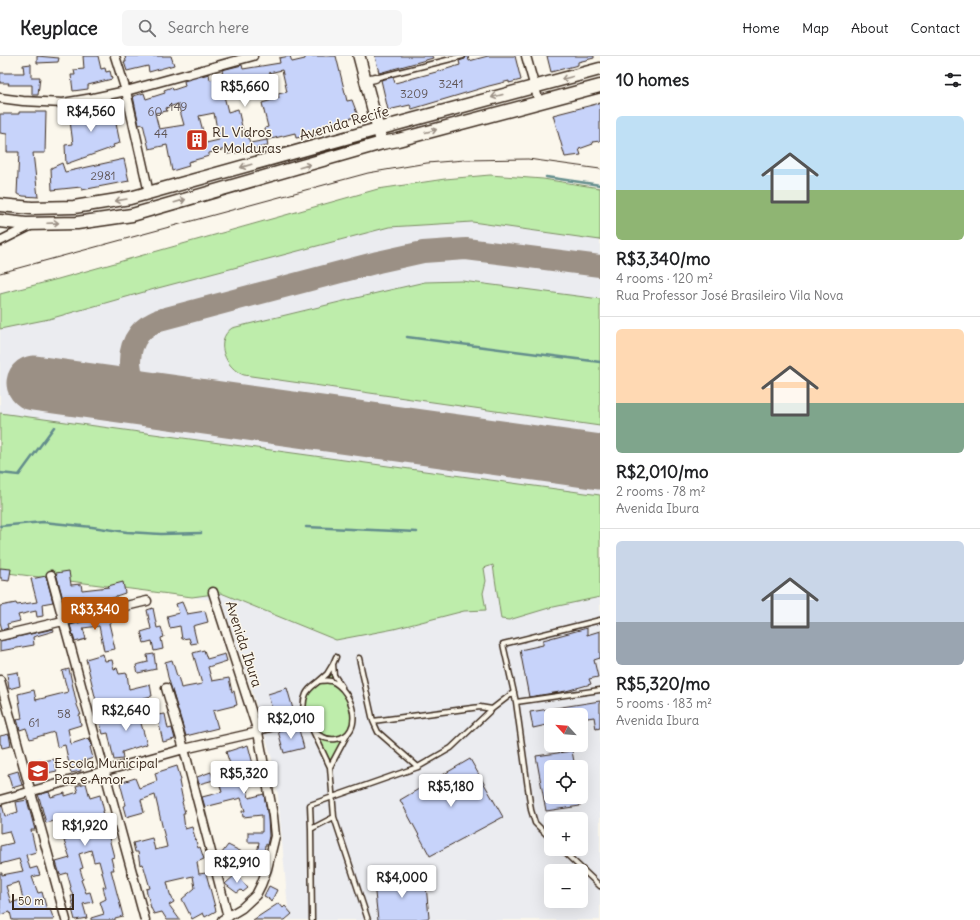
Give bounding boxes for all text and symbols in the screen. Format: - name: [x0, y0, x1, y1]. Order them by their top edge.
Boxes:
- search box: [122, 10, 402, 46]
- text: Keyplace: [20, 16, 98, 40]
- icon: search: [136, 17, 158, 39]
- text: Search here: [168, 18, 249, 37]
- text: Home: [742, 19, 780, 37]
- text: Map: [802, 19, 829, 37]
- text: About: [851, 19, 889, 37]
- text: Contact: [911, 19, 960, 37]
- text: 10 homes: [616, 69, 689, 91]
- icon: filters: [942, 69, 964, 91]
- pin: R$5,660: [208, 74, 282, 108]
- one-way arrow: [561, 74, 574, 82]
- house number: 3241: [439, 76, 463, 91]
- text: R$5,660: [220, 78, 270, 95]
- house number: 3209: [400, 86, 428, 101]
- one-way arrow: [491, 93, 504, 101]
- pin: R$4,560: [54, 99, 128, 133]
- house number: 149: [169, 99, 187, 114]
- street label: Avenida Recife: [297, 102, 391, 144]
- text: R$4,560: [66, 103, 116, 120]
- house number: 60: [148, 104, 163, 119]
- place label: RL Vidros e Molduras: [212, 123, 281, 157]
- house number: 44: [154, 126, 168, 141]
- building icon: RL Vidros e Molduras: [184, 127, 210, 153]
- one-way arrow: [424, 127, 437, 134]
- icon: home: [754, 142, 826, 214]
- one-way arrow: [299, 161, 312, 169]
- one-way arrow: [240, 163, 253, 170]
- house number: 2981: [90, 168, 116, 183]
- one-way arrow: [115, 196, 128, 204]
- one-way arrow: [174, 197, 187, 204]
- one-way arrow: [46, 219, 59, 227]
- text: R$3,340/mo: [616, 248, 710, 270]
- text: 4 rooms · 120 m²: [616, 270, 713, 287]
- text: Rua Professor José Brasileiro Vila Nova: [616, 287, 844, 304]
- icon: home: [754, 355, 826, 427]
- text: R$2,010/mo: [616, 461, 708, 483]
- text: 2 rooms · 78 m²: [616, 483, 706, 500]
- text: Avenida Ibura: [616, 500, 699, 517]
- icon: home: [754, 567, 826, 639]
- pin: R$3,340: [58, 597, 132, 631]
- street label: Avenida Ibura: [222, 599, 266, 689]
- text: R$3,340: [70, 601, 120, 618]
- text: R$5,320/mo: [616, 673, 710, 695]
- text: 5 rooms · 183 m²: [616, 695, 712, 712]
- pin: R$2,640: [89, 698, 163, 732]
- text: R$2,640: [102, 702, 150, 719]
- house number: 58: [57, 706, 71, 721]
- pin: R$2,010: [254, 706, 328, 740]
- north arrow: [544, 708, 588, 752]
- map controls: [544, 708, 588, 908]
- text: R$2,010: [267, 710, 315, 727]
- text: Avenida Ibura: [616, 712, 699, 729]
- house number: 61: [28, 715, 40, 730]
- place label: Escola Municipal Paz e Amor: [54, 754, 158, 788]
- school or university icon: Escola Municipal Paz e Amor: [25, 758, 51, 784]
- button: locate: [544, 760, 588, 804]
- pin: R$5,320: [207, 761, 281, 795]
- text: R$5,320: [220, 765, 268, 782]
- pin: R$5,180: [414, 774, 488, 808]
- text: R$5,180: [428, 778, 474, 795]
- button: +: [544, 812, 588, 856]
- pin: R$1,920: [48, 813, 122, 847]
- text: R$1,920: [62, 817, 108, 834]
- pin: R$2,910: [200, 850, 274, 884]
- text: R$2,910: [214, 854, 260, 871]
- button: −: [544, 864, 588, 908]
- pin: R$4,000: [365, 865, 439, 899]
- text: R$4,000: [376, 869, 428, 886]
- scale bar: [12, 892, 74, 911]
- text: 50 m: [18, 894, 44, 908]

